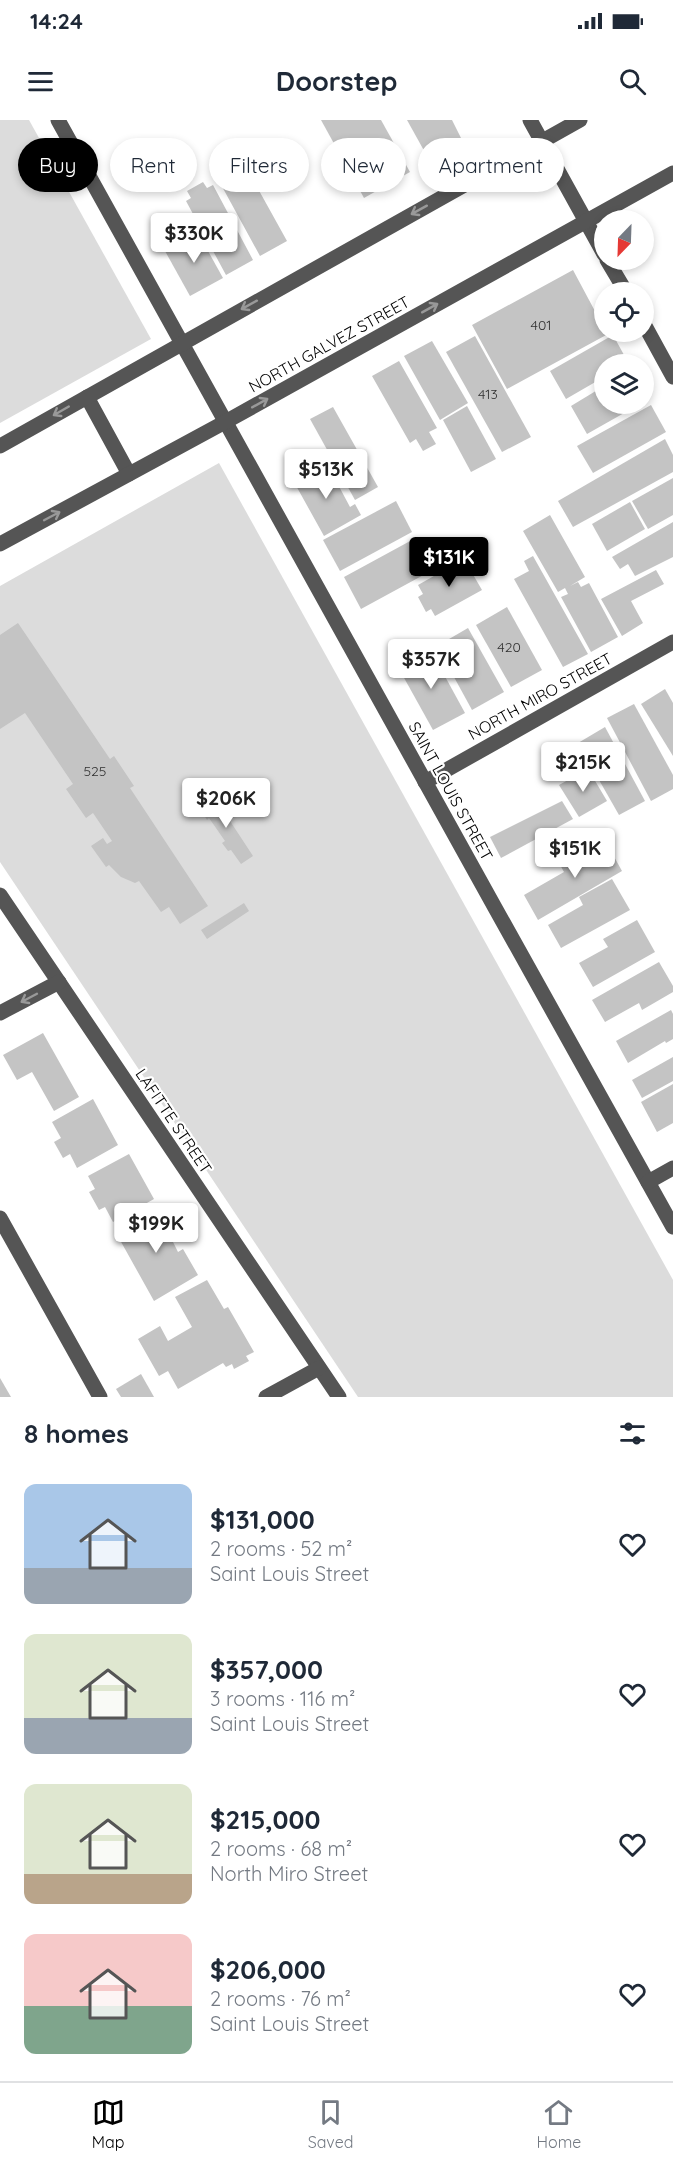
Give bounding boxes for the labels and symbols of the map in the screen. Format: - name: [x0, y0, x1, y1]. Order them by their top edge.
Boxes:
- one-way arrow: [411, 205, 429, 216]
- north arrow: [594, 210, 654, 270]
- pin: $330K: [152, 213, 236, 264]
- street label: NORTH GALVEZ STREET: [245, 291, 413, 397]
- one-way arrow: [241, 299, 258, 311]
- one-way arrow: [421, 302, 439, 313]
- house number: 401: [531, 316, 551, 334]
- house number: 413: [478, 385, 498, 403]
- one-way arrow: [251, 397, 268, 409]
- one-way arrow: [53, 406, 70, 418]
- pin: $513K: [284, 449, 368, 500]
- one-way arrow: [42, 510, 60, 521]
- pin: $131K: [407, 537, 491, 588]
- house number: 420: [497, 638, 521, 656]
- pin: $357K: [389, 639, 473, 690]
- street label: NORTH MIRO STREET: [464, 648, 616, 744]
- street label: SAINT LOUIS STREET: [405, 718, 498, 864]
- pin: $215K: [541, 742, 625, 793]
- house number: 525: [83, 762, 107, 780]
- pin: $206K: [184, 778, 268, 829]
- pin: $151K: [533, 828, 617, 879]
- one-way arrow: [21, 993, 39, 1004]
- street label: LAFITTE STREET: [131, 1065, 217, 1178]
- pin: $199K: [114, 1203, 198, 1254]

